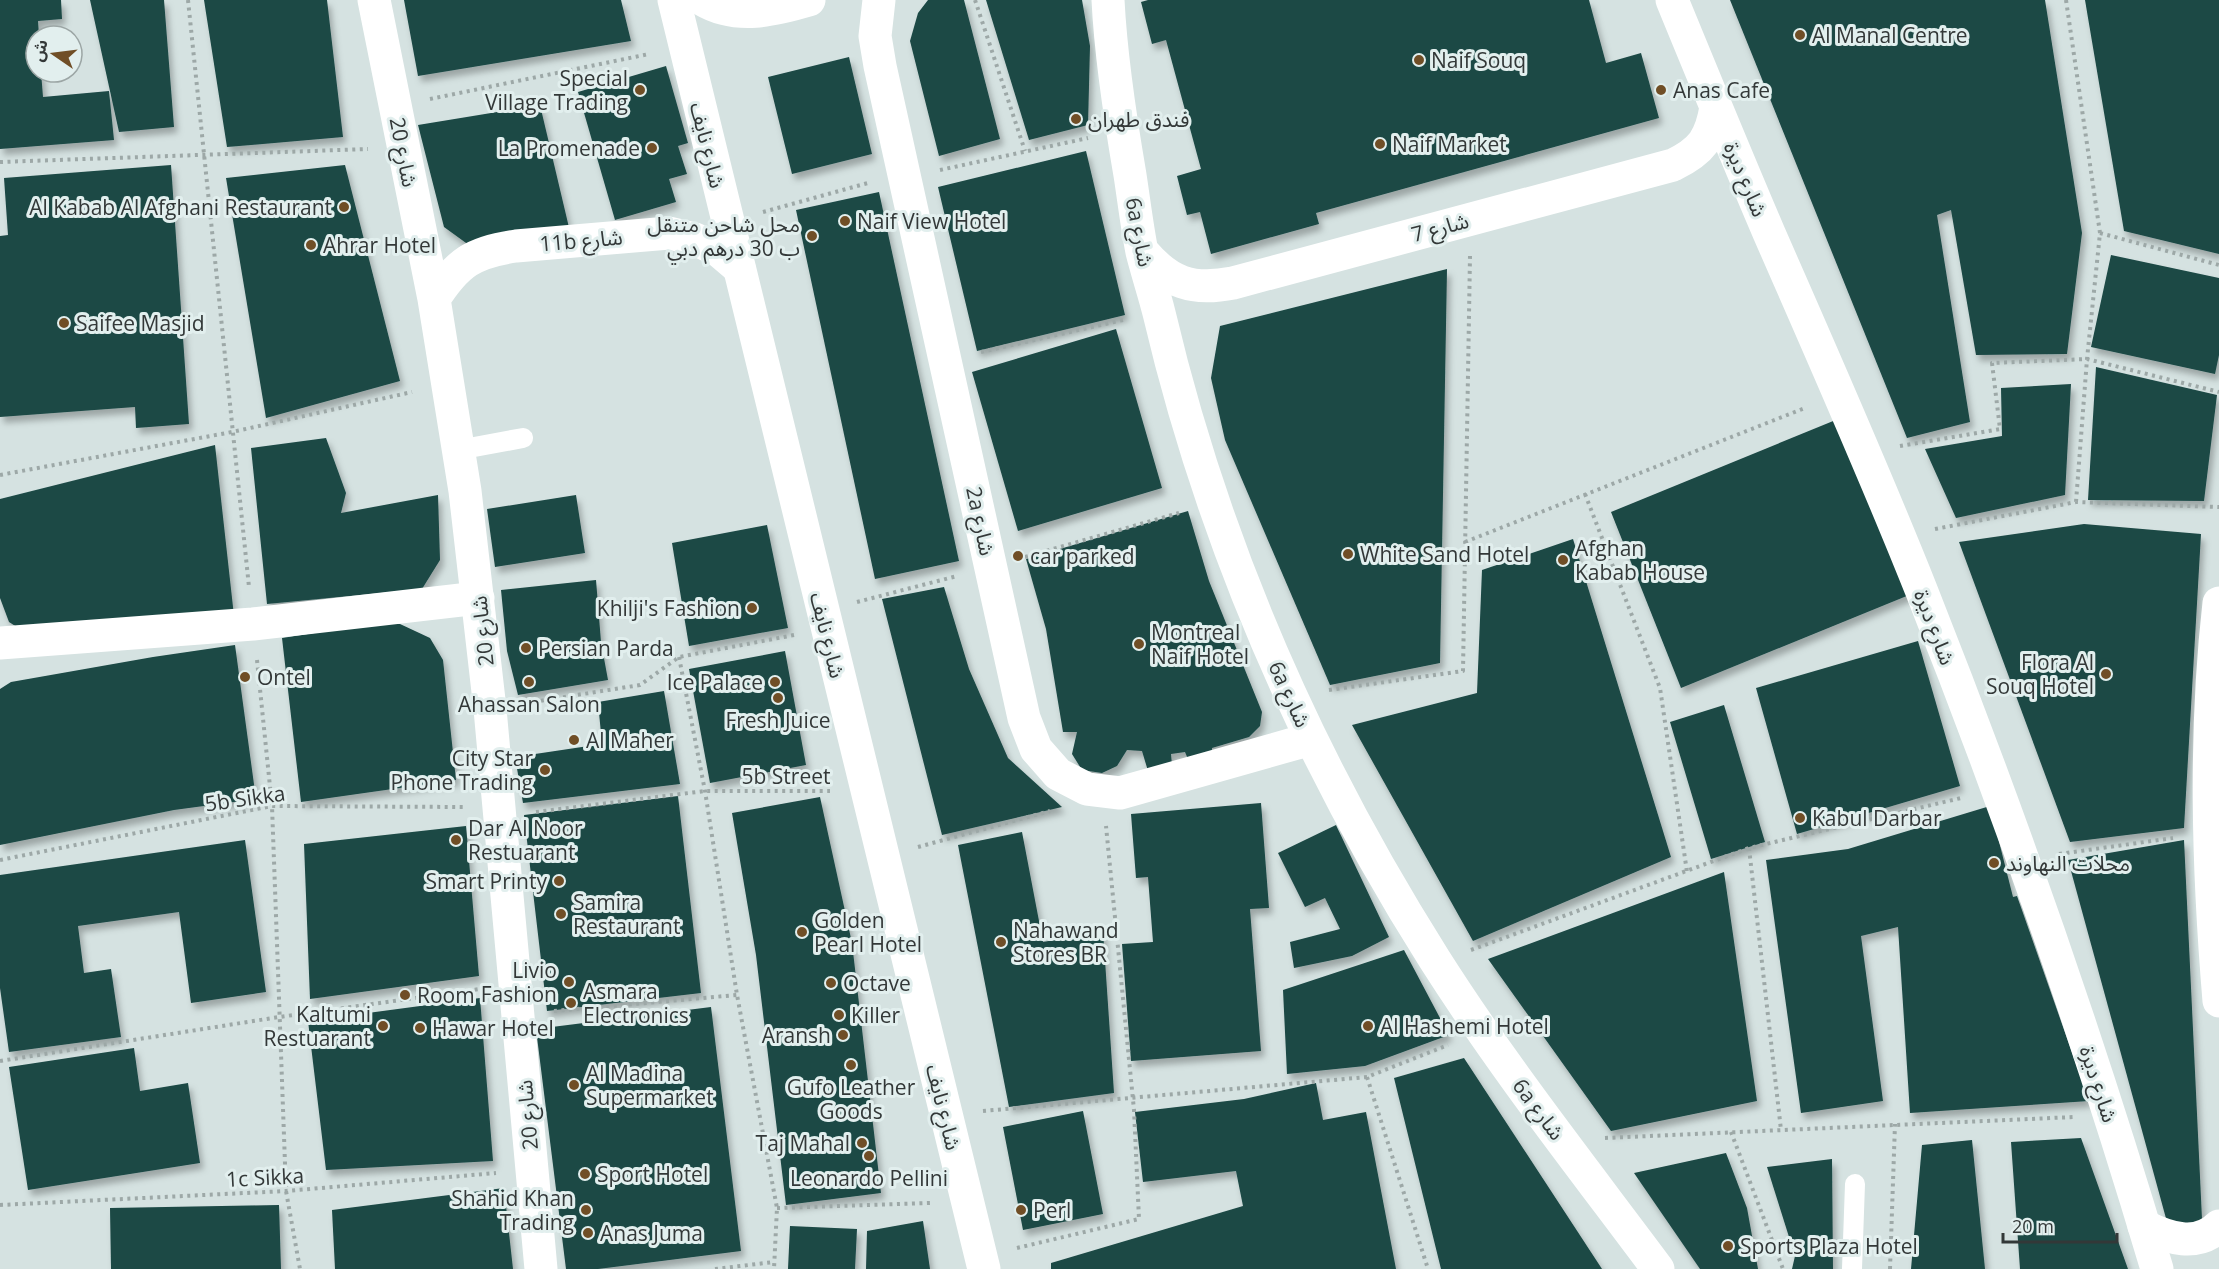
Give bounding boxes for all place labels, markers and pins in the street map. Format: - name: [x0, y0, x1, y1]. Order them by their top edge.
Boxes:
- place label: Al Manal Centre: [1812, 21, 1968, 49]
- marker: Al Manal Centre: [1793, 28, 1807, 42]
- place label: Naif Souq: [1431, 46, 1526, 74]
- marker: Naif Souq: [1412, 53, 1426, 67]
- place label: Special Village Trading: [485, 64, 628, 116]
- place label: Anas Cafe: [1673, 76, 1770, 104]
- marker: Special Village Trading: [633, 83, 647, 97]
- marker: Anas Cafe: [1654, 83, 1668, 97]
- place label: فندق طهران: [1088, 105, 1190, 133]
- marker: فندق طهران: [1069, 112, 1083, 126]
- place label: Naif Market: [1392, 130, 1507, 158]
- place label: La Promenade: [498, 134, 640, 162]
- marker: Naif Market: [1373, 137, 1387, 151]
- marker: La Promenade: [645, 141, 659, 155]
- place label: Al Kabab Al Afghani Restaurant: [29, 193, 332, 221]
- marker: Al Kabab Al Afghani Restaurant: [337, 200, 351, 214]
- place label: Naif View Hotel: [857, 207, 1006, 235]
- place label: محل شاحن متنقل ب 30 درهم دبي: [647, 210, 800, 265]
- marker: Naif View Hotel: [838, 214, 852, 228]
- marker: محل شاحن متنقل ب 30 درهم دبي: [805, 229, 819, 243]
- place label: Ahrar Hotel: [323, 231, 436, 259]
- marker: Ahrar Hotel: [304, 238, 318, 252]
- place label: Saifee Masjid: [76, 309, 205, 337]
- marker: Saifee Masjid: [57, 316, 71, 330]
- place label: Afghan Kabab House: [1575, 534, 1705, 586]
- place label: White Sand Hotel: [1360, 540, 1529, 568]
- place label: car parked: [1030, 542, 1135, 570]
- marker: White Sand Hotel: [1341, 547, 1355, 561]
- marker: car parked: [1011, 549, 1025, 563]
- marker: Afghan Kabab House: [1556, 553, 1570, 567]
- place label: Khilji's Fashion: [597, 594, 740, 622]
- marker: Khilji's Fashion: [745, 601, 759, 615]
- place label: Montreal Naif Hotel: [1151, 618, 1249, 670]
- place label: Persian Parda: [538, 634, 674, 662]
- marker: Montreal Naif Hotel: [1132, 637, 1146, 651]
- marker: Persian Parda: [519, 641, 533, 655]
- place label: Flora Al Souq Hotel: [1986, 648, 2094, 700]
- place label: Ontel: [257, 663, 311, 691]
- marker: Flora Al Souq Hotel: [2099, 667, 2113, 681]
- place label: Ice Palace: [667, 668, 763, 696]
- marker: Ontel: [238, 670, 252, 684]
- marker: Ahassan Salon: [522, 675, 536, 689]
- marker: Ice Palace: [768, 675, 782, 689]
- place label: Ahassan Salon: [458, 690, 600, 718]
- marker: Fresh Juice: [771, 691, 785, 705]
- place label: Fresh Juice: [725, 706, 831, 734]
- place label: Al Maher: [586, 726, 674, 754]
- marker: Al Maher: [567, 733, 581, 747]
- place label: City Star Phone Trading: [390, 744, 533, 796]
- marker: City Star Phone Trading: [538, 763, 552, 777]
- place label: Kabul Darbar: [1812, 804, 1942, 832]
- marker: Kabul Darbar: [1793, 811, 1807, 825]
- place label: Dar Al Noor Restuarant: [468, 814, 583, 866]
- marker: Dar Al Noor Restuarant: [449, 833, 463, 847]
- place label: محلات النهاوند: [2006, 849, 2130, 877]
- marker: محلات النهاوند: [1987, 856, 2001, 870]
- place label: Smart Printy: [425, 867, 547, 895]
- marker: Smart Printy: [552, 874, 566, 888]
- place label: Samira Restaurant: [573, 888, 680, 940]
- place label: Golden Pearl Hotel: [814, 906, 922, 958]
- marker: Samira Restaurant: [554, 907, 568, 921]
- place label: Nahawand Stores BR: [1013, 916, 1119, 968]
- marker: Golden Pearl Hotel: [795, 925, 809, 939]
- marker: Nahawand Stores BR: [994, 935, 1008, 949]
- place label: Livio Fashion: [481, 956, 557, 1008]
- place label: Octave: [843, 969, 911, 997]
- marker: Livio Fashion: [562, 975, 576, 989]
- marker: Octave: [824, 976, 838, 990]
- place label: Asmara Electronics: [583, 977, 689, 1029]
- place label: Room: [417, 981, 475, 1009]
- marker: Room: [398, 988, 412, 1002]
- marker: Asmara Electronics: [564, 996, 578, 1010]
- place label: Kaltumi Restuarant: [264, 1000, 371, 1052]
- place label: Killer: [851, 1001, 901, 1029]
- marker: Killer: [832, 1008, 846, 1022]
- place label: Al Hashemi Hotel: [1380, 1012, 1549, 1040]
- place label: Hawar Hotel: [432, 1014, 554, 1042]
- marker: Kaltumi Restuarant: [376, 1019, 390, 1033]
- marker: Al Hashemi Hotel: [1361, 1019, 1375, 1033]
- marker: Hawar Hotel: [413, 1021, 427, 1035]
- place label: Aransh: [762, 1021, 831, 1049]
- marker: Aransh: [836, 1028, 850, 1042]
- marker: Gufo Leather Goods: [844, 1058, 858, 1072]
- place label: Al Madina Supermarket: [586, 1059, 714, 1111]
- place label: Gufo Leather Goods: [787, 1073, 916, 1125]
- marker: Al Madina Supermarket: [567, 1078, 581, 1092]
- place label: Taj Mahal: [756, 1129, 850, 1157]
- marker: Taj Mahal: [855, 1136, 869, 1150]
- marker: Leonardo Pellini: [862, 1149, 876, 1163]
- place label: Sport Hotel: [597, 1160, 708, 1188]
- place label: Leonardo Pellini: [790, 1164, 948, 1192]
- marker: Sport Hotel: [578, 1167, 592, 1181]
- place label: Shahid Khan Trading: [451, 1184, 574, 1236]
- place label: Perl: [1033, 1196, 1071, 1224]
- marker: Shahid Khan Trading: [579, 1203, 593, 1217]
- marker: Perl: [1014, 1203, 1028, 1217]
- place label: Anas Juma: [600, 1219, 703, 1247]
- marker: Anas Juma: [581, 1226, 595, 1240]
- place label: Sports Plaza Hotel: [1740, 1232, 1918, 1260]
- marker: Sports Plaza Hotel: [1721, 1239, 1735, 1253]

